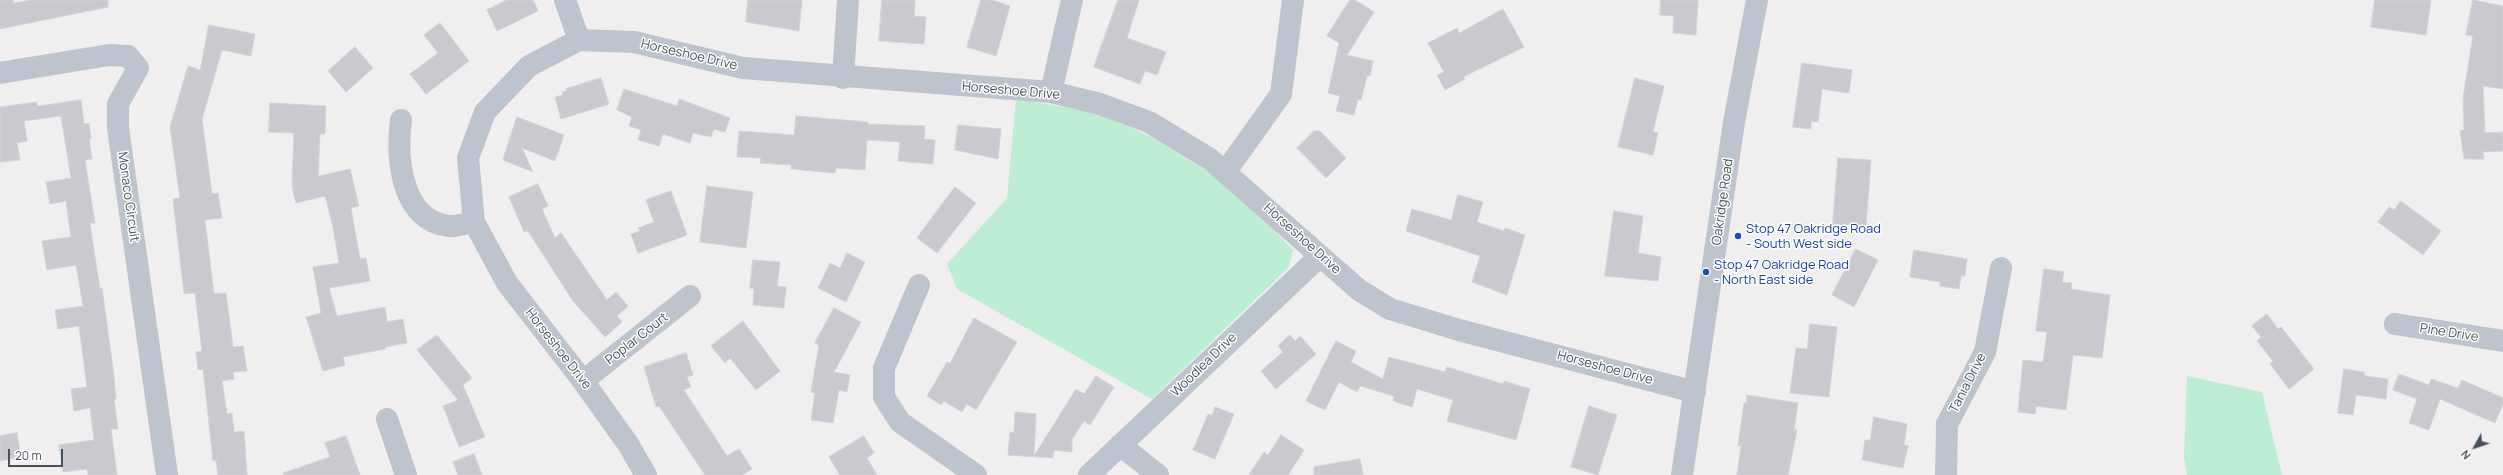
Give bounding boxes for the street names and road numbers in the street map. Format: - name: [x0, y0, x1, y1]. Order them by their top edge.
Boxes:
- street label: Horseshoe Drive: [639, 36, 739, 74]
- street label: Horseshoe Drive: [961, 79, 1061, 103]
- street label: Monaco Circuit: [114, 151, 142, 243]
- street label: Oakridge Road: [1709, 158, 1737, 246]
- street label: Horseshoe Drive: [1260, 200, 1344, 278]
- street label: Horseshoe Drive: [522, 305, 594, 393]
- street label: Poplar Court: [603, 310, 671, 368]
- street label: Pine Drive: [2419, 321, 2479, 345]
- street label: Woodlea Drive: [1168, 330, 1240, 400]
- street label: Horseshoe Drive: [1556, 348, 1654, 388]
- street label: Tania Drive: [1946, 350, 1990, 416]

